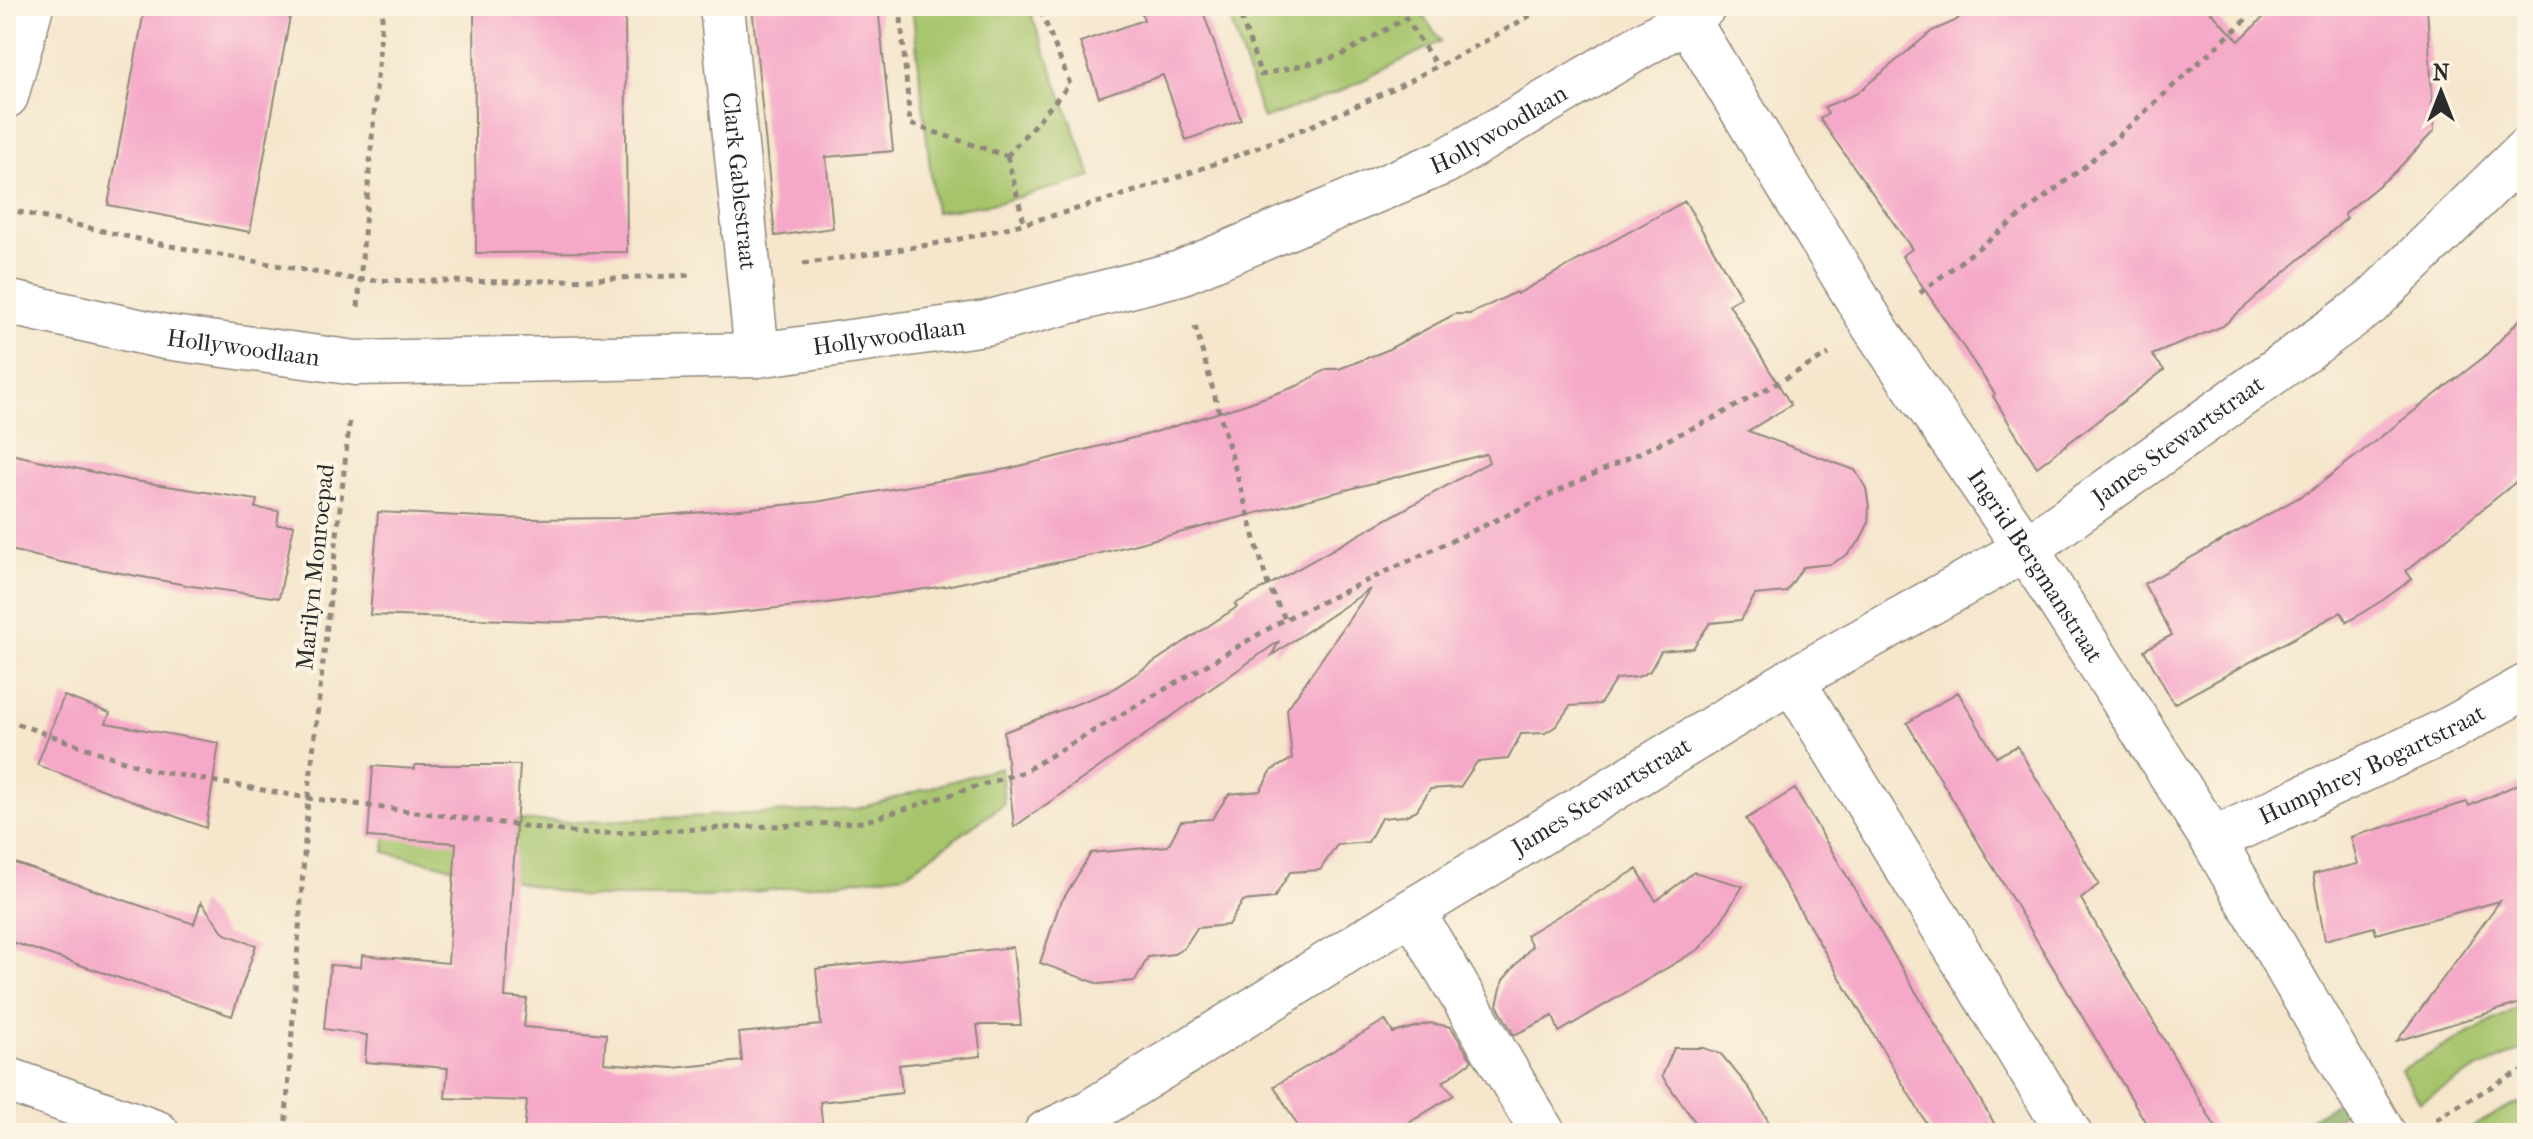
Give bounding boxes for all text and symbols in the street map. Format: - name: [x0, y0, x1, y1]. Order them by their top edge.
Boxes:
- north arrow: [2401, 52, 2481, 132]
- text: N: [2433, 60, 2450, 86]
- street label: Hollywoodlaan: [1426, 79, 1572, 180]
- street label: Clark Gablestraat: [717, 91, 762, 272]
- street label: Hollywoodlaan: [811, 312, 967, 361]
- street label: Hollywoodlaan: [165, 323, 322, 372]
- street label: James Stewartstraat: [2085, 369, 2270, 512]
- street label: Marilyn Monroepad: [290, 462, 340, 671]
- street label: Ingrid Bergmanstraat: [1962, 464, 2109, 668]
- street label: Humphrey Bogartstraat: [2254, 698, 2490, 830]
- street label: James Stewartstraat: [1505, 731, 1696, 862]

